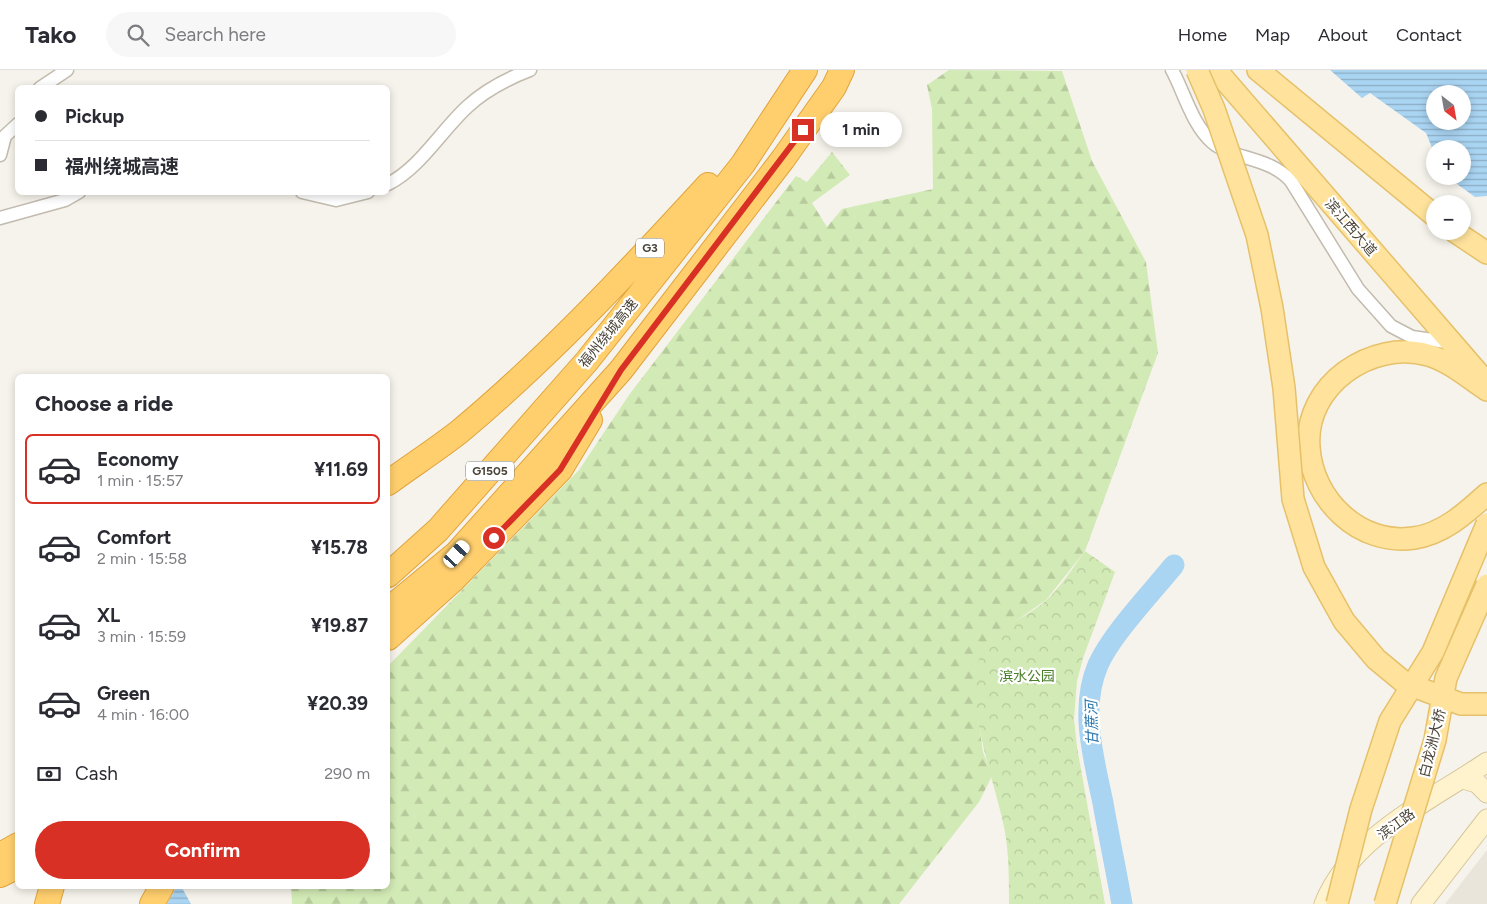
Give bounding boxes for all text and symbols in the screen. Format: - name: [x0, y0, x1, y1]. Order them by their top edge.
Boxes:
- search box: [106, 12, 456, 57]
- text: Tako: [25, 20, 76, 49]
- icon: search: [124, 21, 152, 49]
- text: Search here: [164, 23, 266, 46]
- text: Home: [1178, 24, 1227, 46]
- text: Map: [1255, 24, 1290, 46]
- text: About: [1318, 24, 1368, 46]
- text: Contact: [1396, 24, 1462, 46]
- north arrow: [1426, 85, 1471, 130]
- map controls: [1426, 85, 1471, 240]
- text: Pickup: [65, 105, 124, 128]
- callout: 1 min: [820, 112, 903, 148]
- route end: [792, 119, 814, 141]
- text: 1 min: [842, 120, 880, 139]
- button: +: [1426, 140, 1471, 185]
- text: 福州绕城高速: [65, 155, 179, 178]
- street label: 滨江西大道: [1321, 195, 1380, 259]
- button: −: [1426, 195, 1471, 240]
- road number: G3: [636, 238, 664, 258]
- street label: 福州绕城高速: [575, 295, 641, 371]
- text: Choose a ride: [35, 390, 173, 417]
- icon: car: [37, 447, 82, 492]
- text: Economy: [97, 448, 179, 471]
- text: ¥11.69: [314, 458, 368, 481]
- road number: G1505: [466, 462, 514, 481]
- text: 1 min · 15:57: [97, 471, 183, 490]
- icon: car: [37, 525, 82, 570]
- text: Comfort: [97, 526, 172, 549]
- route start: [483, 527, 505, 549]
- text: ¥15.78: [311, 536, 368, 559]
- car: [441, 538, 472, 570]
- text: 2 min · 15:58: [97, 549, 187, 568]
- icon: car: [37, 603, 82, 648]
- text: XL: [97, 604, 120, 627]
- text: ¥19.87: [311, 614, 368, 637]
- text: 3 min · 15:59: [97, 627, 186, 646]
- park label: 滨水公园: [999, 668, 1055, 685]
- icon: car: [37, 681, 82, 726]
- text: Green: [97, 682, 150, 705]
- text: ¥20.39: [307, 692, 368, 715]
- water label: 甘蔗河: [1082, 697, 1102, 746]
- text: 4 min · 16:00: [97, 705, 189, 724]
- street label: 白龙洲大桥: [1416, 707, 1449, 779]
- icon: cash: [35, 760, 63, 788]
- text: Cash: [75, 762, 118, 785]
- text: 290 m: [324, 764, 370, 783]
- street label: 滨江路: [1374, 805, 1418, 844]
- button: Confirm: [35, 821, 370, 879]

